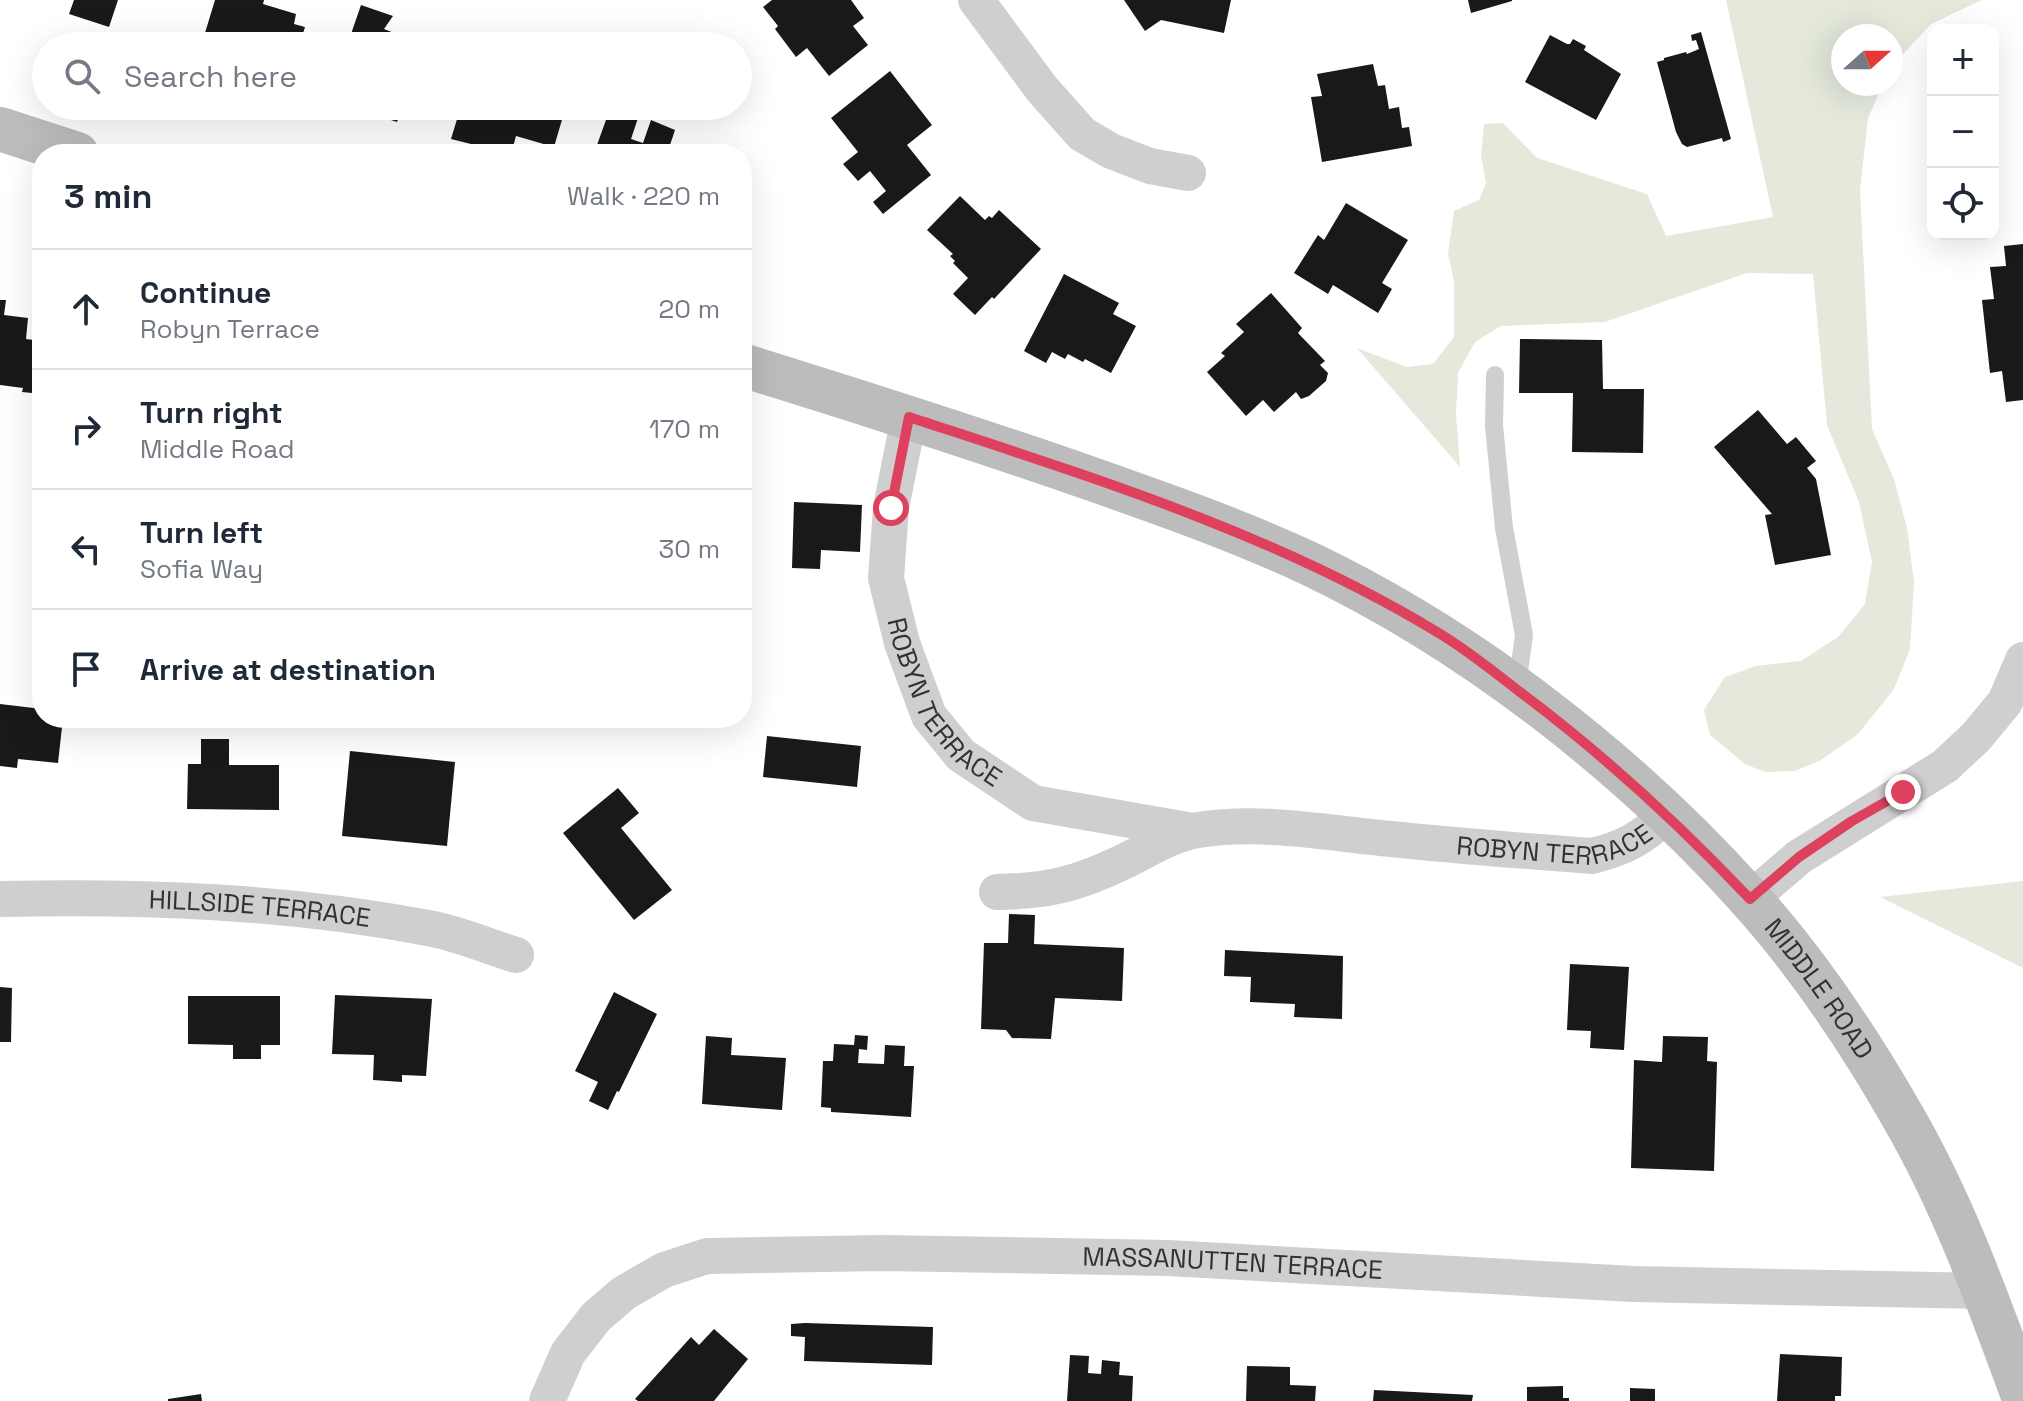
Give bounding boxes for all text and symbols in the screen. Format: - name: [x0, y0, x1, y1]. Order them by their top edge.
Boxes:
- north arrow: [1831, 24, 1903, 96]
- map controls: [1927, 24, 1999, 240]
- button: +: [1927, 24, 1999, 96]
- search box: [32, 32, 752, 120]
- icon: search: [60, 54, 104, 98]
- text: Search here: [124, 57, 297, 96]
- button: −: [1927, 96, 1999, 168]
- button: locate: [1927, 168, 1999, 240]
- text: 3 min: [64, 175, 152, 218]
- text: Walk · 220 m: [567, 179, 720, 213]
- text: Continue: [140, 273, 271, 312]
- icon: ahead: [64, 287, 108, 331]
- text: 20 m: [659, 292, 720, 326]
- text: Robyn Terrace: [140, 312, 320, 346]
- text: Turn right: [140, 393, 283, 432]
- icon: right: [64, 407, 108, 451]
- text: 170 m: [649, 412, 720, 446]
- text: Middle Road: [140, 432, 295, 466]
- route start: [873, 490, 909, 526]
- text: Turn left: [140, 513, 263, 552]
- icon: left: [64, 527, 108, 571]
- text: 30 m: [659, 532, 720, 566]
- text: Sofia Way: [140, 552, 263, 586]
- street label: ROBYN TERRACE: [879, 614, 1008, 794]
- icon: arrive: [64, 647, 108, 691]
- text: Arrive at destination: [140, 650, 436, 689]
- route end: [1885, 774, 1921, 810]
- street label: ROBYN TERRACE: [1455, 816, 1659, 873]
- street label: HILLSIDE TERRACE: [148, 882, 373, 935]
- street label: MIDDLE ROAD: [1757, 911, 1881, 1065]
- street label: MASSANUTTEN TERRACE: [1082, 1240, 1383, 1287]

